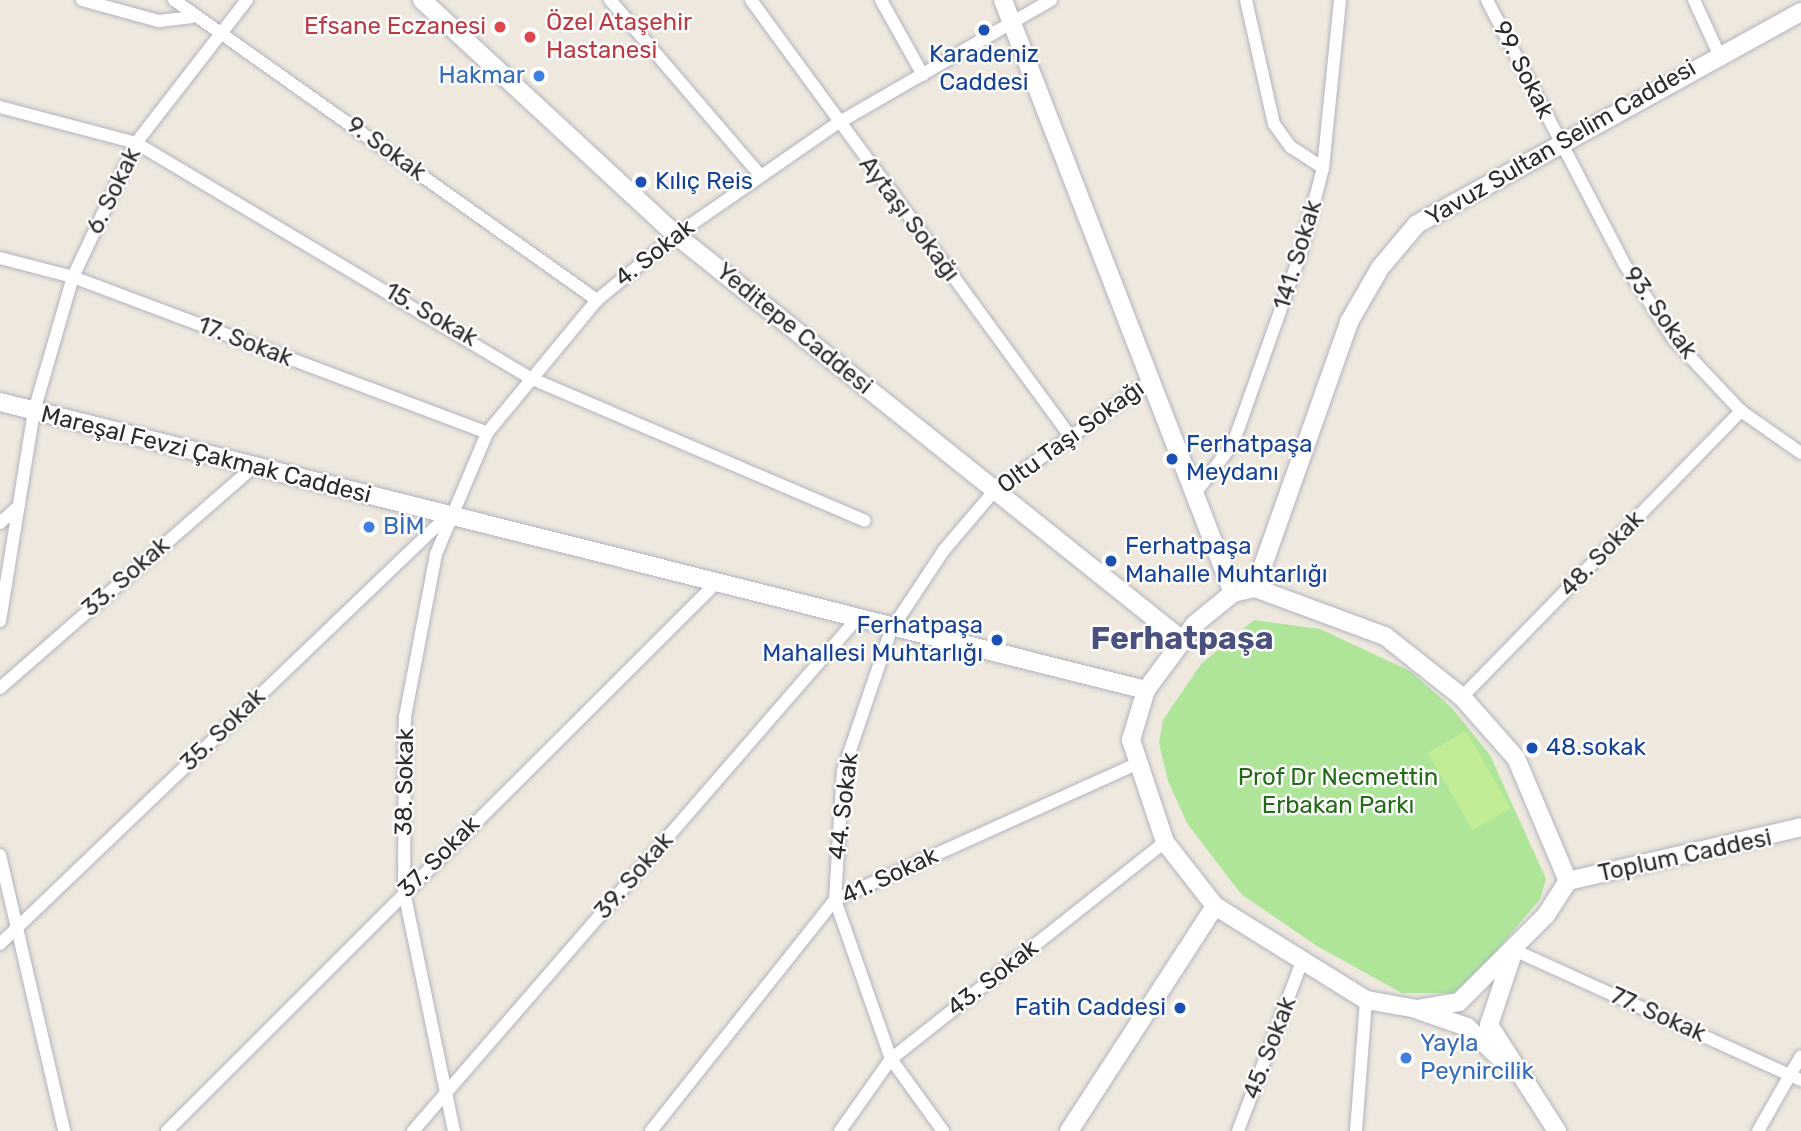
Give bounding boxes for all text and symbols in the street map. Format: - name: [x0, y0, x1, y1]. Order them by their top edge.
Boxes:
- place label: Özel Ataşehir Hastanesi: [546, 9, 693, 65]
- place label: Efsane Eczanesi: [304, 13, 486, 41]
- street label: 99. Sokak: [1486, 17, 1560, 123]
- marker: Efsane Eczanesi: [492, 19, 508, 35]
- marker: Karadeniz Caddesi: [976, 22, 992, 38]
- marker: Özel Ataşehir Hastanesi: [520, 27, 540, 47]
- place label: Karadeniz Caddesi: [929, 41, 1039, 97]
- street label: Yavuz Sultan Selim Caddesi: [1421, 54, 1701, 232]
- place label: Hakmar: [439, 62, 525, 90]
- marker: Hakmar: [531, 68, 547, 84]
- street label: 9. Sokak: [341, 111, 431, 187]
- street label: 6. Sokak: [81, 143, 147, 239]
- street label: Aytaşı Sokağı: [853, 151, 965, 287]
- place label: Kılıç Reis: [655, 168, 753, 196]
- marker: Kılıç Reis: [633, 174, 649, 190]
- street label: 141. Sokak: [1268, 197, 1328, 313]
- street label: 4. Sokak: [610, 213, 700, 293]
- street label: Yeditepe Caddesi: [710, 257, 878, 401]
- street label: 93. Sokak: [1617, 261, 1703, 365]
- street label: 15. Sokak: [379, 277, 483, 353]
- street label: 17. Sokak: [193, 311, 297, 373]
- street label: Oltu Taşı Sokağı: [992, 374, 1150, 500]
- street label: Mareşal Fevzi Çakmak Caddesi: [38, 400, 374, 510]
- place label: Ferhatpaşa Meydanı: [1186, 431, 1312, 487]
- marker: Ferhatpaşa Meydanı: [1164, 451, 1180, 467]
- street label: 48. Sokak: [1554, 505, 1650, 603]
- place label: BİM: [383, 513, 425, 541]
- marker: BİM: [361, 519, 377, 535]
- street label: 33. Sokak: [76, 531, 176, 623]
- place label: Ferhatpaşa Mahalle Muhtarlığı: [1125, 533, 1328, 589]
- marker: Ferhatpaşa Mahalle Muhtarlığı: [1103, 553, 1119, 569]
- place label: Ferhatpaşa Mahallesi Muhtarlığı: [762, 612, 983, 668]
- district label: Ferhatpaşa: [1090, 619, 1274, 657]
- marker: Ferhatpaşa Mahallesi Muhtarlığı: [989, 632, 1005, 648]
- street label: 35. Sokak: [175, 683, 271, 777]
- street label: 38. Sokak: [390, 728, 420, 836]
- place label: 48.sokak: [1546, 734, 1646, 762]
- marker: 48.sokak: [1524, 740, 1540, 756]
- street label: 44. Sokak: [823, 751, 865, 861]
- park label: Prof Dr Necmettin Erbakan Parkı: [1237, 764, 1439, 820]
- street label: 37. Sokak: [392, 810, 486, 904]
- street label: Toplum Caddesi: [1596, 824, 1774, 888]
- street label: 39. Sokak: [589, 827, 679, 925]
- street label: 41. Sokak: [837, 841, 943, 911]
- street label: 43. Sokak: [942, 933, 1044, 1023]
- street label: 77. Sokak: [1606, 981, 1710, 1049]
- street label: 45. Sokak: [1237, 993, 1303, 1103]
- place label: Fatih Caddesi: [1015, 994, 1166, 1022]
- marker: Fatih Caddesi: [1172, 1000, 1188, 1016]
- place label: Yayla Peynircilik: [1420, 1030, 1534, 1086]
- marker: Yayla Peynircilik: [1398, 1050, 1414, 1066]

